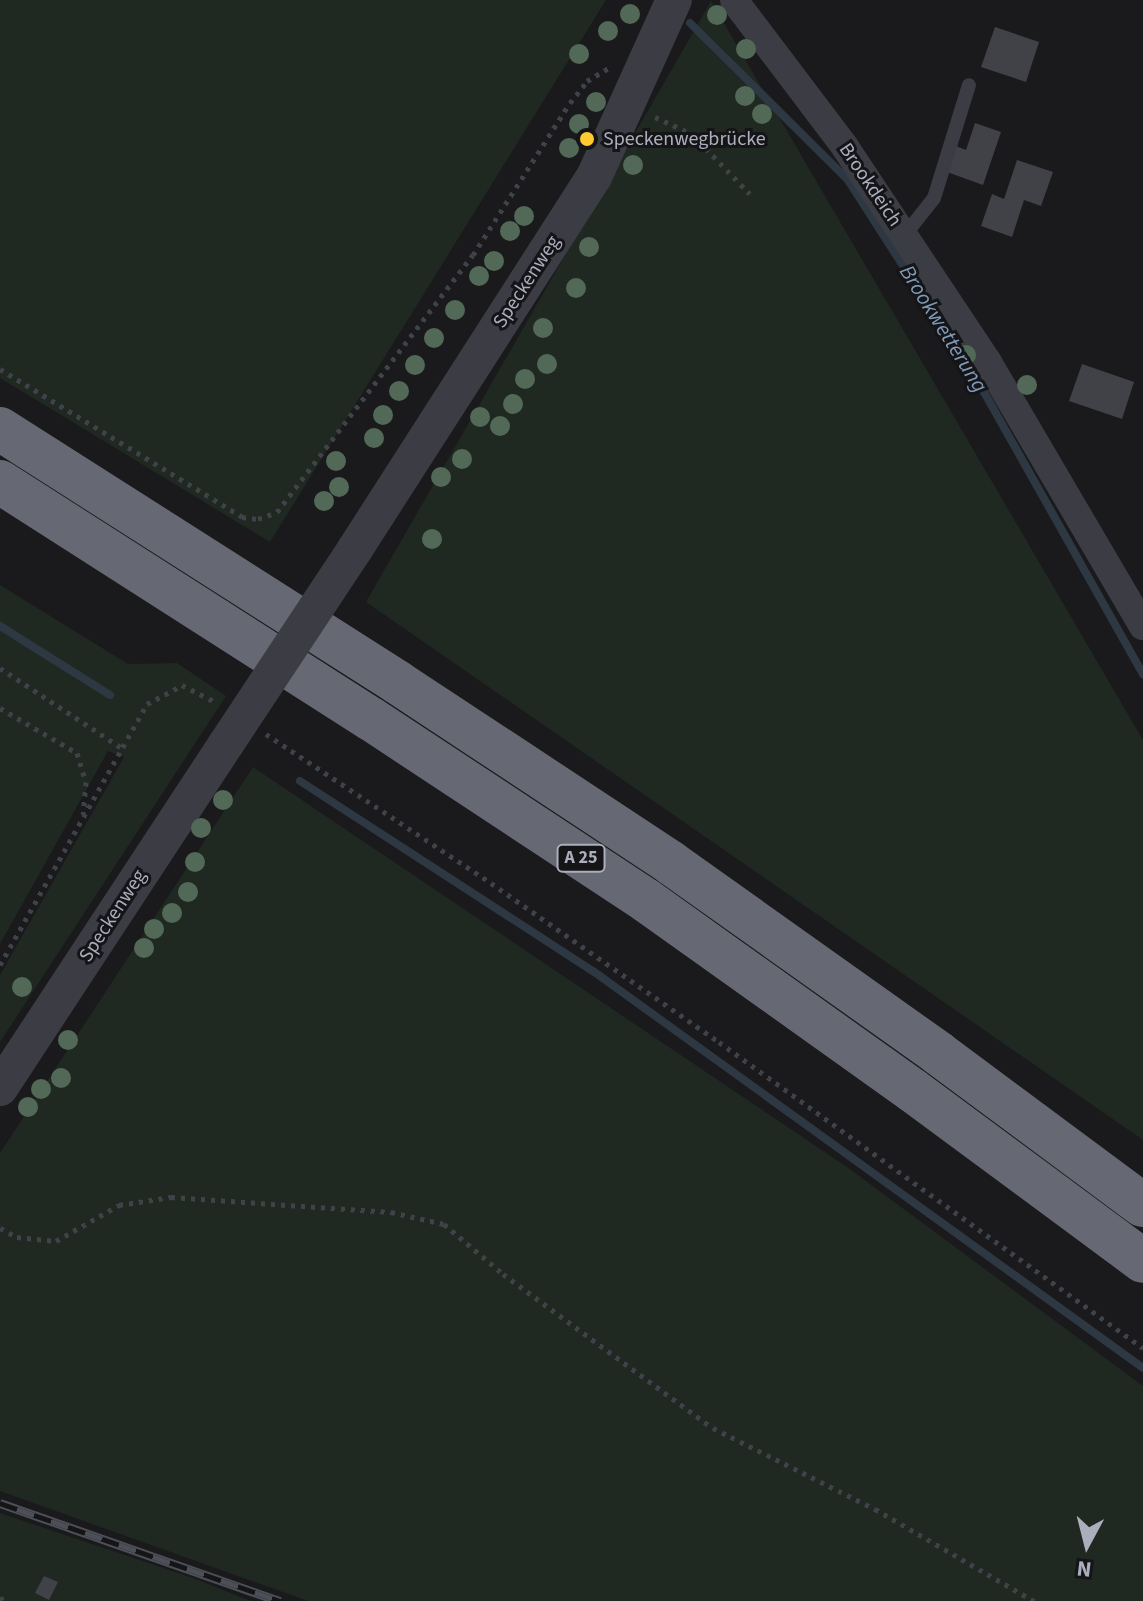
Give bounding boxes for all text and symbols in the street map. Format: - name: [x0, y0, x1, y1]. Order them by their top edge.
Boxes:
- place label: Speckenwegbrücke: [603, 127, 766, 151]
- marker: Speckenwegbrücke: [578, 130, 596, 148]
- street label: Brookdeich: [833, 139, 907, 231]
- street label: Speckenweg: [488, 231, 566, 333]
- water label: Brookwetterung: [893, 260, 993, 398]
- road number: A 25: [555, 844, 607, 872]
- street label: Speckenweg: [74, 865, 152, 967]
- north arrow: [1047, 1505, 1127, 1585]
- text: N: [1075, 1552, 1093, 1586]

